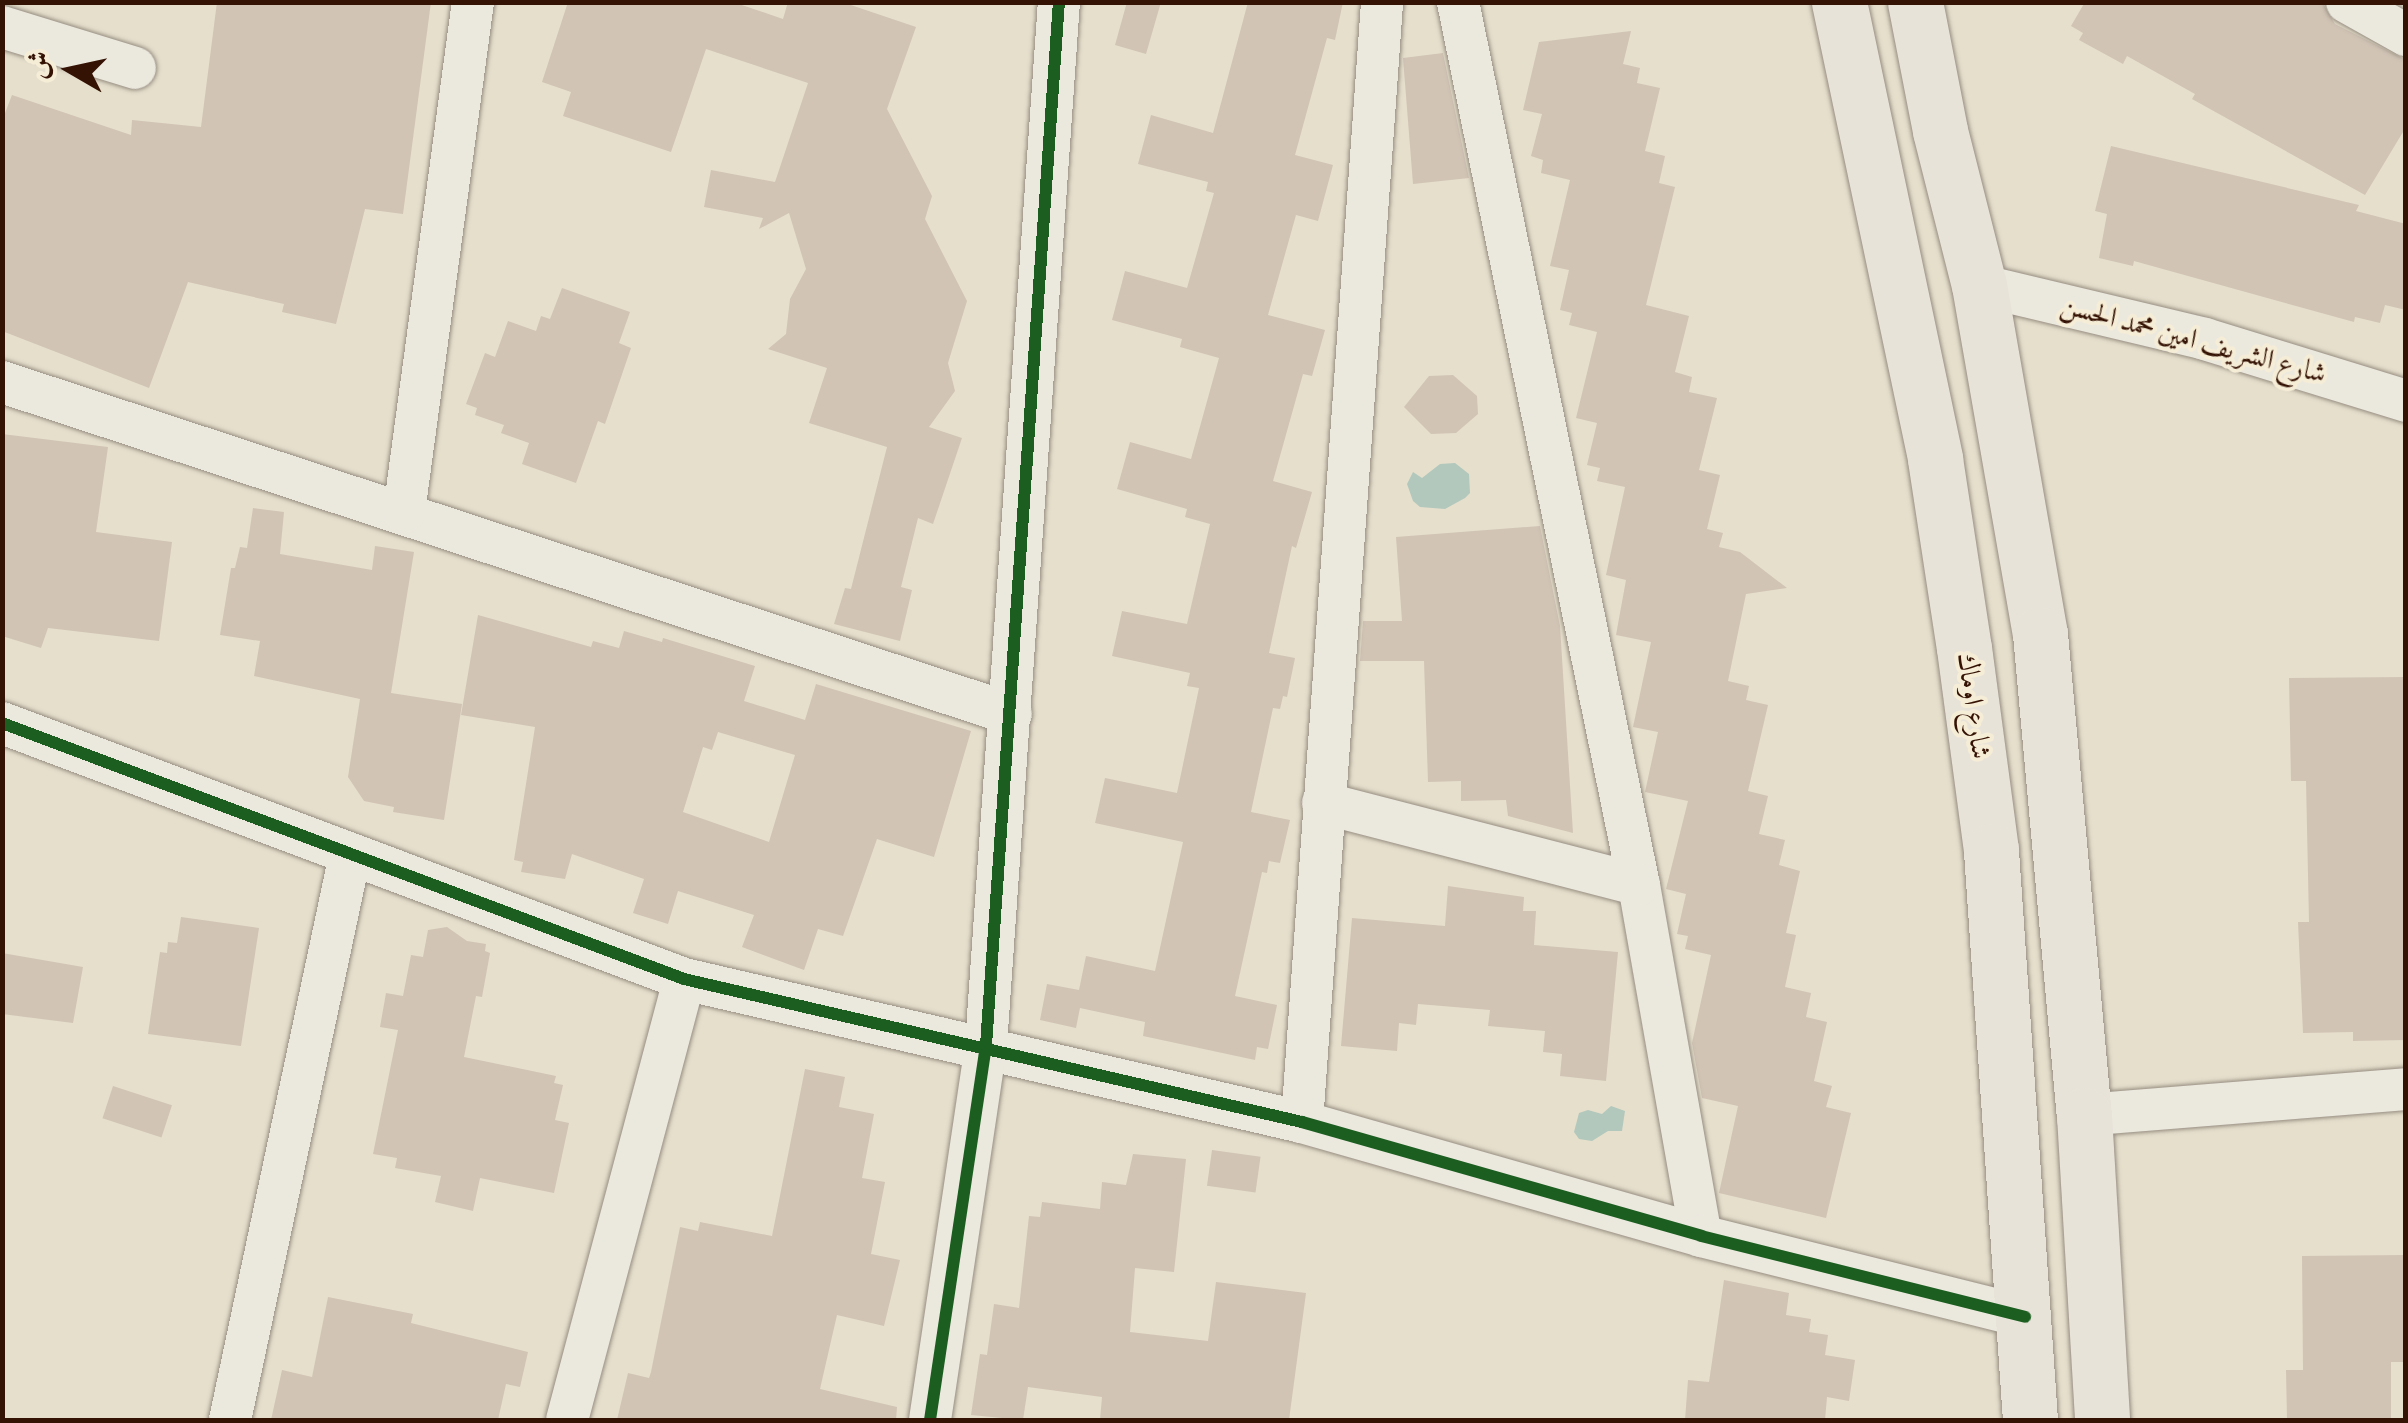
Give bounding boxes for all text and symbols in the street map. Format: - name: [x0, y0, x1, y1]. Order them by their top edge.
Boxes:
- north arrow: [20, 20, 120, 120]
- text: ش: [18, 48, 61, 82]
- street label: شارع الشريف امين محمد الحسن: [2056, 289, 2330, 393]
- street label: شارع اوماك: [1948, 651, 1996, 761]

